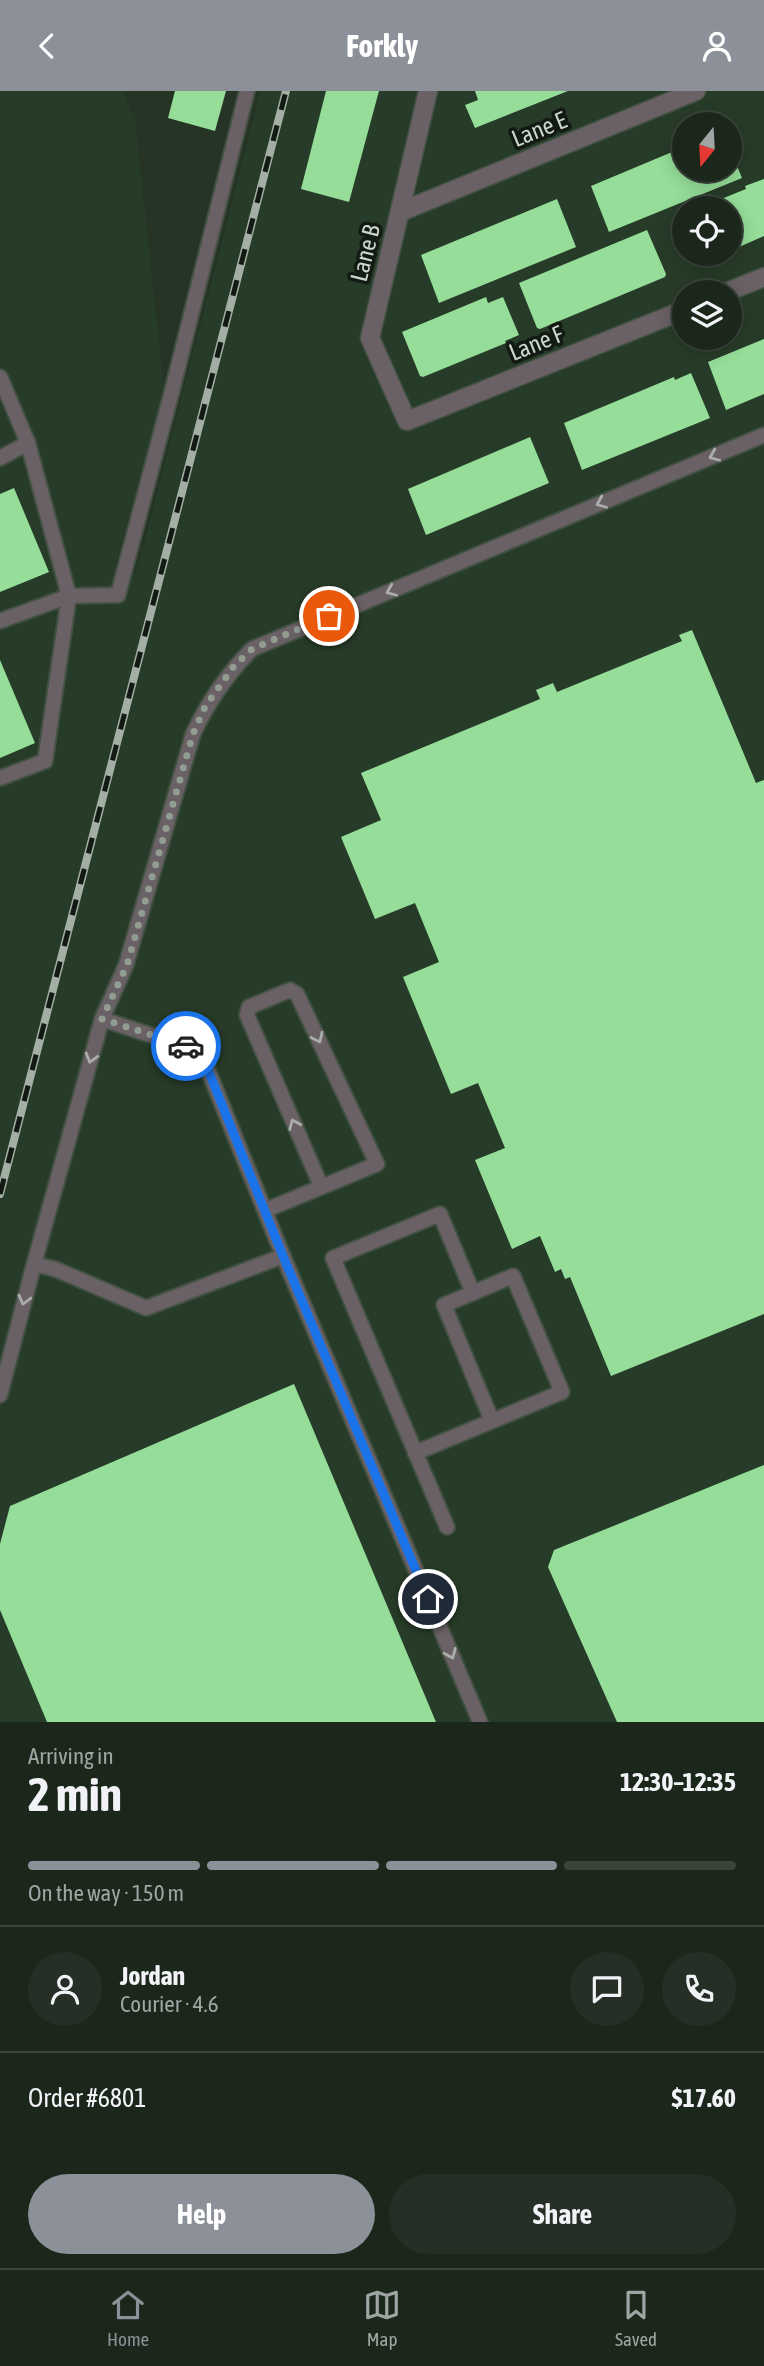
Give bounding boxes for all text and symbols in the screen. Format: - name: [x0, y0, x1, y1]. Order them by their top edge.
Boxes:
- icon: back: [28, 27, 66, 65]
- text: Forkly: [346, 27, 418, 64]
- icon: person: [698, 27, 736, 65]
- street label: Lane E: [508, 106, 570, 152]
- north arrow: [672, 112, 742, 182]
- map controls: [672, 112, 742, 350]
- button: locate: [672, 196, 742, 266]
- street label: Lane B: [345, 221, 385, 284]
- button: layers: [672, 280, 742, 350]
- street label: Lane F: [505, 320, 567, 366]
- one-way arrow: [709, 447, 721, 461]
- one-way arrow: [596, 495, 608, 509]
- one-way arrow: [386, 582, 398, 596]
- pin: [299, 586, 359, 646]
- icon: bag: [310, 597, 348, 635]
- courier: [151, 1011, 221, 1081]
- icon: car: [167, 1027, 205, 1065]
- one-way arrow: [309, 1031, 323, 1043]
- one-way arrow: [85, 1051, 100, 1063]
- one-way arrow: [288, 1118, 302, 1131]
- one-way arrow: [18, 1294, 32, 1306]
- pin: [398, 1569, 458, 1629]
- icon: home: [409, 1580, 447, 1618]
- one-way arrow: [443, 1648, 457, 1660]
- text: Arriving in: [28, 1743, 114, 1769]
- text: 12:30–12:35: [620, 1767, 736, 1797]
- text: 2 min: [28, 1768, 122, 1821]
- text: On the way · 150 m: [28, 1880, 184, 1906]
- button: person: [28, 1952, 102, 2026]
- button: chat: [570, 1952, 644, 2026]
- button: phone: [662, 1952, 736, 2026]
- text: Jordan: [120, 1961, 185, 1991]
- text: Courier · 4.6: [120, 1991, 219, 2017]
- text: Order #6801: [28, 2083, 147, 2113]
- text: $17.60: [672, 2083, 736, 2113]
- button: Help: [28, 2174, 375, 2254]
- button: Share: [389, 2174, 736, 2254]
- tab: Home: [107, 2286, 149, 2350]
- tab: Map: [363, 2286, 401, 2350]
- tab: Saved: [615, 2286, 657, 2350]

